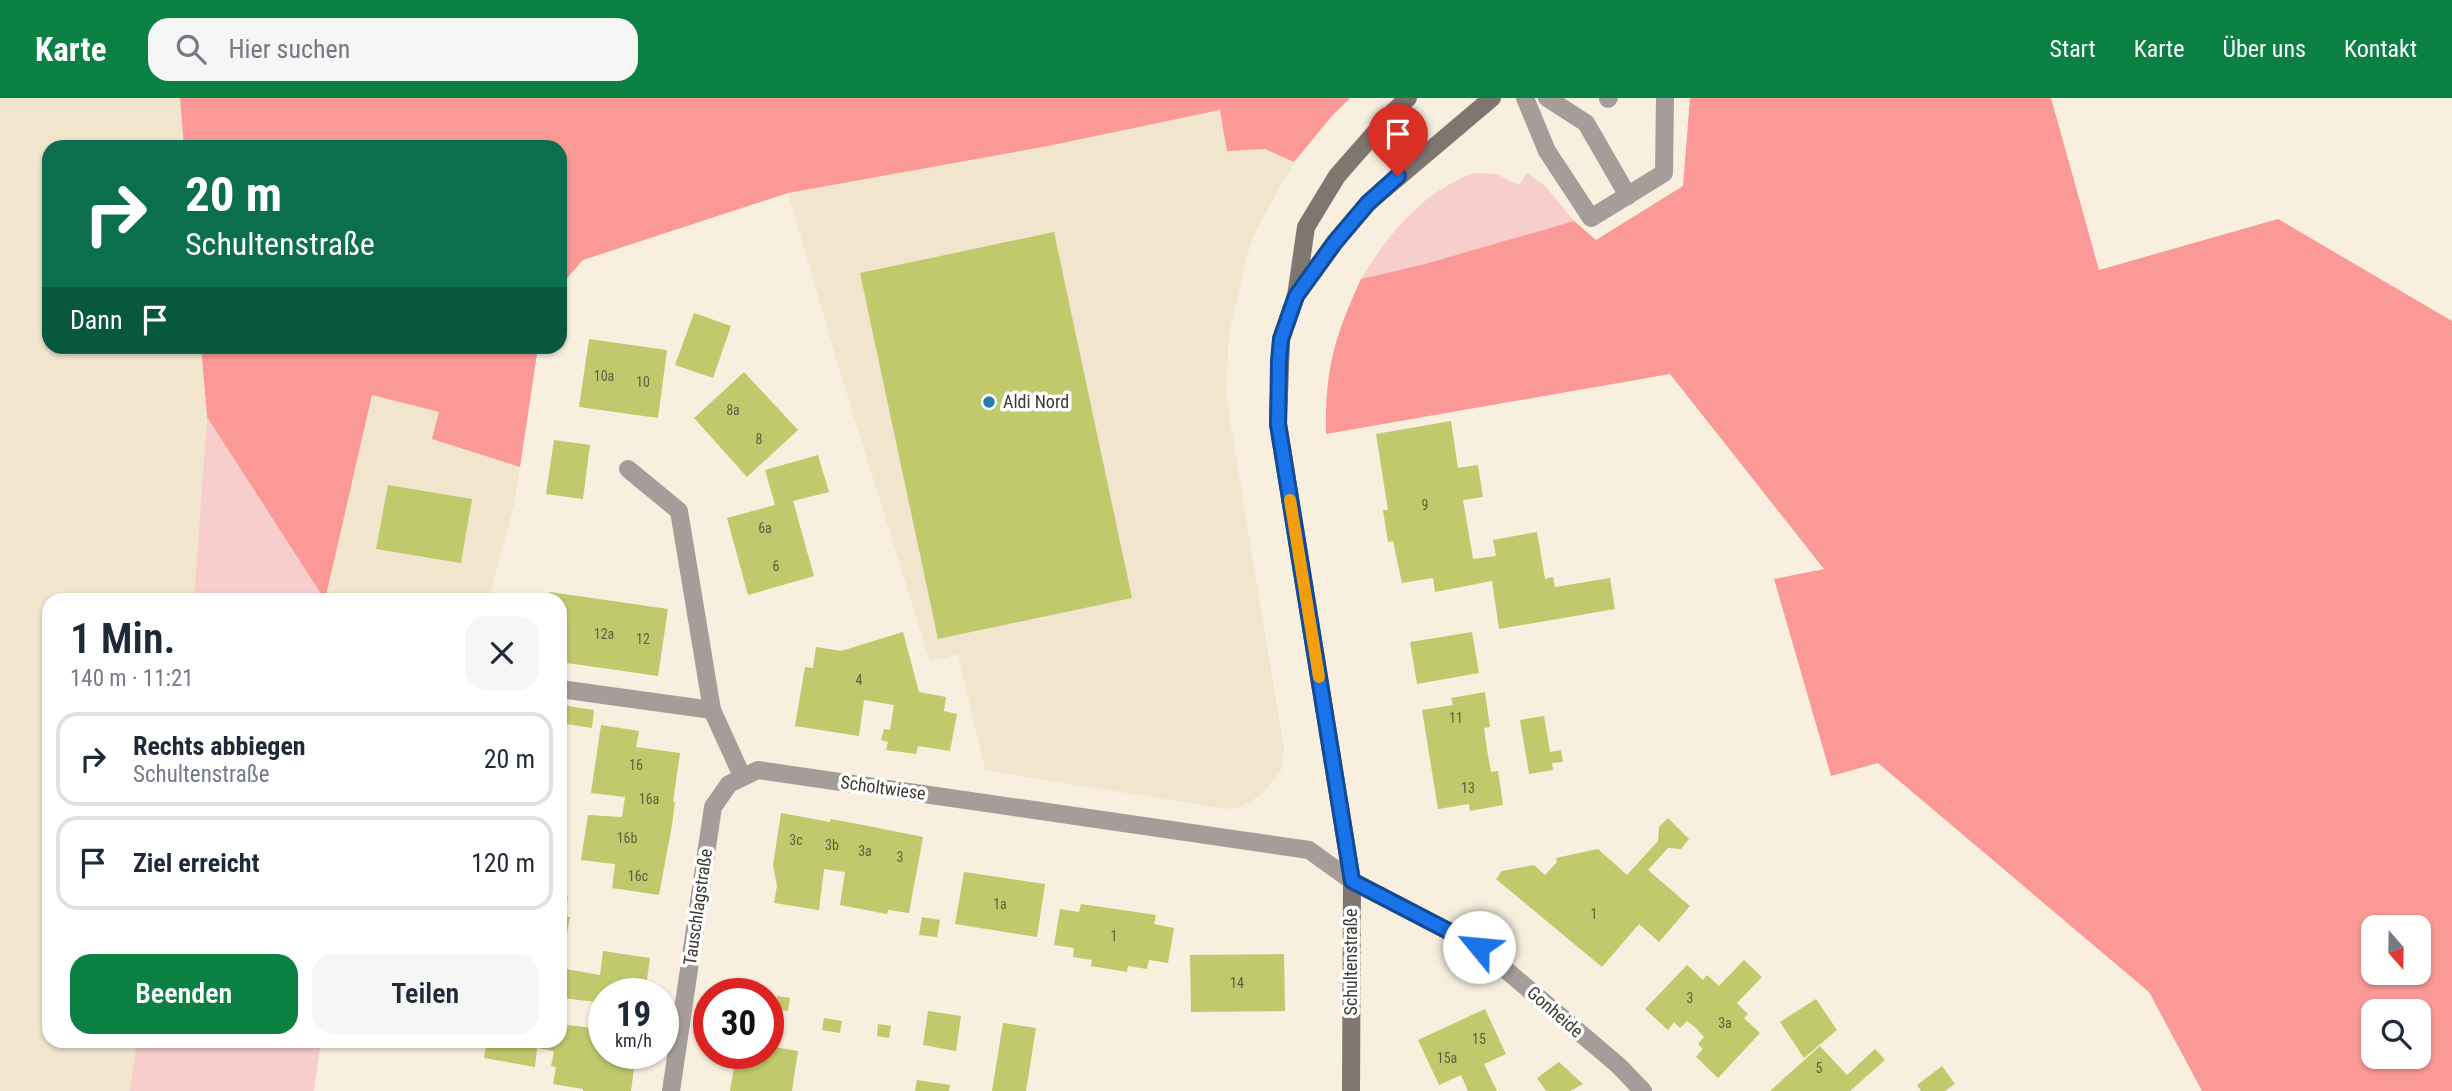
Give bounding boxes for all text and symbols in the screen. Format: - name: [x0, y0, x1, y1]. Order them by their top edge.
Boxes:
- search box: [148, 18, 638, 81]
- text: Karte: [35, 30, 106, 69]
- icon: search: [172, 30, 210, 68]
- text: Hier suchen: [228, 34, 350, 64]
- text: Start: [2050, 35, 2096, 63]
- text: Karte: [2134, 35, 2184, 63]
- text: Über uns: [2222, 35, 2306, 63]
- text: Kontakt: [2344, 35, 2417, 63]
- pin: [1368, 104, 1428, 176]
- icon: arrive: [1379, 115, 1417, 153]
- text: 20 m: [185, 166, 282, 223]
- icon: right: [70, 168, 161, 259]
- text: Schultenstraße: [185, 225, 375, 263]
- icon: arrive: [136, 301, 174, 339]
- text: Dann: [70, 305, 122, 335]
- house number: 10a: [594, 368, 614, 384]
- house number: 10: [636, 374, 650, 390]
- place label: Aldi Nord: [1003, 391, 1069, 412]
- marker: Aldi Nord: [981, 394, 997, 410]
- house number: 8a: [726, 402, 740, 418]
- house number: 8: [756, 431, 763, 447]
- house number: 9: [1422, 497, 1428, 513]
- house number: 6a: [758, 520, 772, 536]
- house number: 6: [773, 558, 780, 574]
- text: 1 Min.: [70, 614, 176, 663]
- button: close: [465, 616, 539, 690]
- house number: 12a: [594, 626, 614, 642]
- house number: 12: [636, 631, 650, 647]
- text: 140 m · 11:21: [70, 665, 194, 692]
- house number: 4: [856, 672, 863, 688]
- house number: 11: [1449, 710, 1463, 726]
- text: Rechts abbiegen: [133, 731, 306, 761]
- icon: right: [74, 740, 112, 778]
- text: 20 m: [484, 744, 535, 774]
- house number: 16: [629, 757, 643, 773]
- text: Schultenstraße: [133, 761, 269, 788]
- street label: Scholtwiese: [839, 771, 927, 804]
- house number: 13: [1461, 780, 1475, 796]
- house number: 16a: [639, 791, 659, 807]
- house number: 16b: [617, 830, 637, 846]
- house number: 3c: [789, 832, 803, 848]
- house number: 3b: [825, 837, 839, 853]
- house number: 3a: [858, 843, 872, 859]
- icon: arrive: [74, 844, 112, 882]
- street label: Tauschlagstraße: [679, 847, 716, 967]
- text: Ziel erreicht: [133, 848, 259, 878]
- text: 120 m: [471, 848, 535, 878]
- house number: 3: [897, 849, 903, 865]
- house number: 16c: [628, 868, 648, 884]
- house number: 1a: [993, 896, 1007, 912]
- house number: 1: [1591, 906, 1597, 922]
- street label: Schultenstraße: [1340, 909, 1361, 1015]
- position arrow: [1442, 910, 1516, 984]
- north arrow: [2361, 915, 2431, 985]
- map controls: [2361, 915, 2431, 1069]
- house number: 1: [1111, 928, 1117, 944]
- button: Beenden: [70, 954, 298, 1034]
- button: Teilen: [312, 954, 539, 1034]
- house number: 14: [1230, 975, 1244, 991]
- speed limit sign: 30: [693, 978, 784, 1069]
- street label: Gonheide: [1523, 982, 1588, 1042]
- house number: 3: [1687, 990, 1693, 1006]
- text: 19: [616, 994, 651, 1035]
- button: search: [2361, 999, 2431, 1069]
- house number: 3a: [1718, 1015, 1732, 1031]
- text: km/h: [615, 1030, 652, 1051]
- house number: 15: [1472, 1031, 1486, 1047]
- house number: 15a: [1437, 1050, 1457, 1066]
- house number: 5: [1816, 1060, 1823, 1076]

